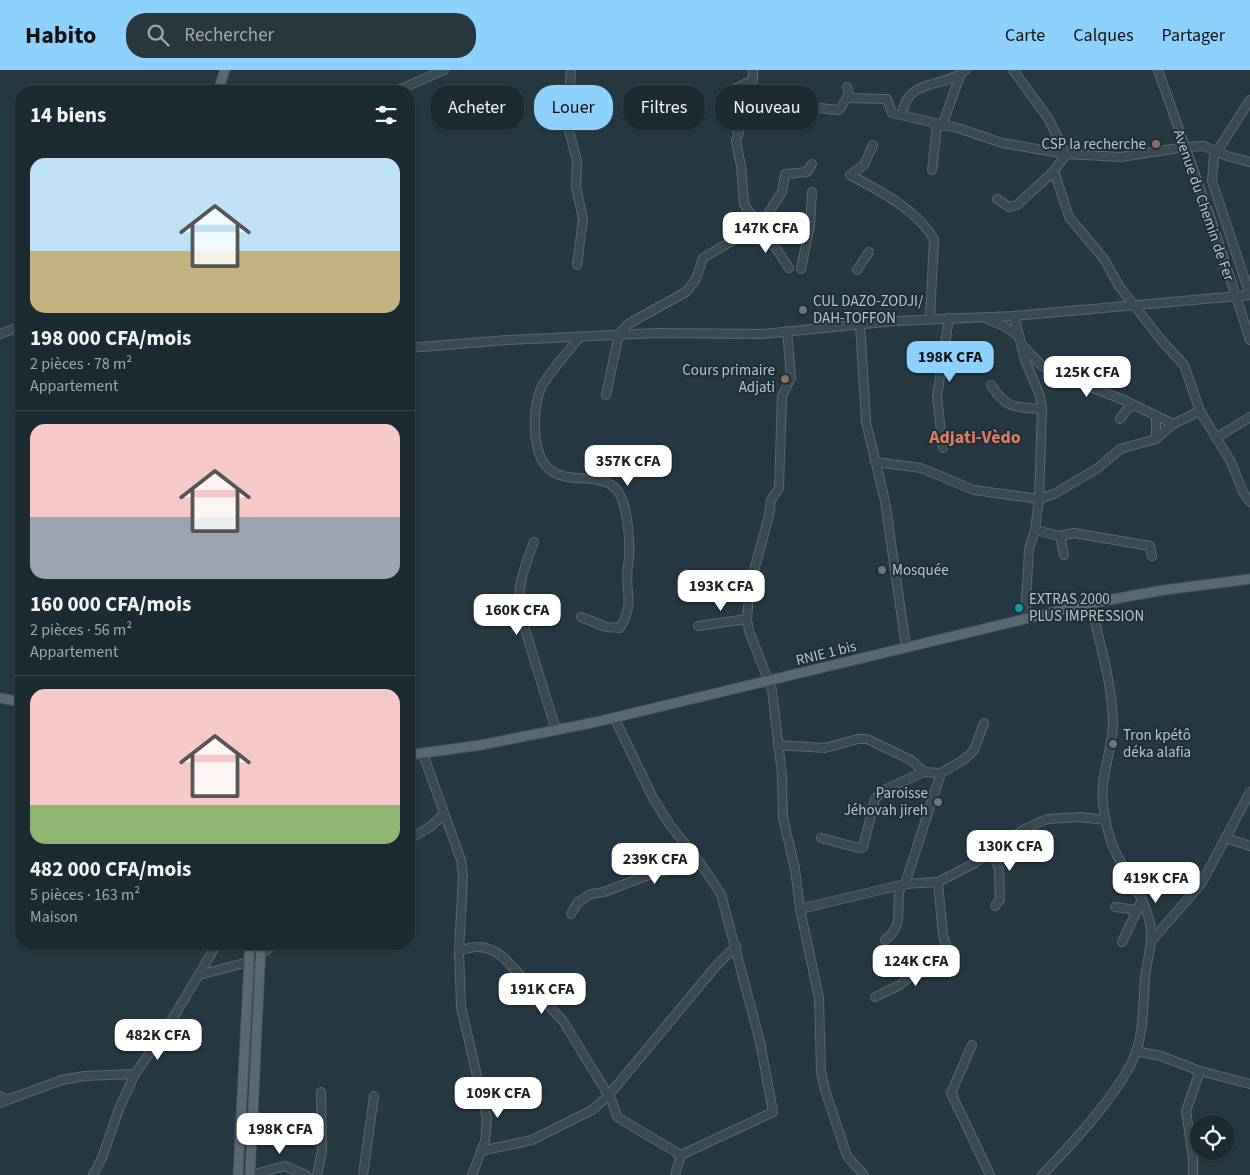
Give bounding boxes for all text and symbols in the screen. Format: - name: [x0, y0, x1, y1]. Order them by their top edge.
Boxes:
- search box: [126, 13, 476, 58]
- text: Habito: [25, 18, 96, 53]
- icon: search: [144, 21, 172, 49]
- text: Rechercher: [184, 22, 274, 49]
- text: Carte: [1005, 23, 1045, 48]
- text: Calques: [1073, 23, 1133, 48]
- text: Partager: [1161, 23, 1225, 48]
- chip: Acheter: [430, 85, 524, 130]
- chip: Louer: [534, 85, 613, 130]
- chip: Filtres: [623, 85, 705, 130]
- chip: Nouveau: [715, 85, 818, 130]
- text: 14 biens: [30, 100, 106, 130]
- icon: filters: [372, 101, 400, 129]
- street label: Avenue du Chemin de Fer: [1168, 127, 1240, 284]
- place label: CSP la recherche: [1041, 134, 1146, 155]
- marker: CSP la recherche: [1150, 138, 1162, 150]
- icon: home: [170, 191, 260, 281]
- pin: 147K CFA: [714, 212, 818, 254]
- text: 147K CFA: [734, 217, 798, 239]
- place label: CUL DAZO-ZODJI/ DAH-TOFFON: [813, 291, 924, 329]
- marker: CUL DAZO-ZODJI/ DAH-TOFFON: [797, 304, 809, 316]
- text: 198 000 CFA/mois: [30, 323, 191, 353]
- pin: 198K CFA: [898, 340, 1002, 383]
- text: 198K CFA: [918, 346, 982, 368]
- text: 2 pièces · 78 m²: [30, 353, 132, 375]
- pin: 125K CFA: [1035, 356, 1139, 398]
- place label: Cours primaire Adjati: [682, 360, 775, 398]
- text: 125K CFA: [1055, 361, 1119, 383]
- marker: Cours primaire Adjati: [779, 373, 791, 385]
- text: Appartement: [30, 375, 118, 397]
- district label: Adjati-Vèdo: [928, 425, 1021, 450]
- pin: 357K CFA: [576, 444, 680, 487]
- text: 357K CFA: [596, 450, 660, 472]
- icon: home: [170, 456, 260, 546]
- place label: Mosquée: [892, 560, 949, 581]
- marker: Mosquée: [876, 564, 888, 576]
- pin: 193K CFA: [669, 570, 773, 612]
- text: 193K CFA: [689, 575, 753, 597]
- text: 160 000 CFA/mois: [30, 589, 191, 619]
- place label: EXTRAS 2000 PLUS IMPRESSION: [1029, 589, 1144, 627]
- pin: 160K CFA: [465, 594, 569, 636]
- text: 160K CFA: [485, 599, 549, 621]
- marker: EXTRAS 2000 PLUS IMPRESSION: [1013, 602, 1025, 614]
- text: 2 pièces · 56 m²: [30, 619, 132, 641]
- street label: RNIE 1 bis: [794, 636, 859, 671]
- text: Appartement: [30, 641, 118, 663]
- icon: home: [170, 721, 260, 811]
- place label: Tron kpétô déka alafia: [1123, 725, 1191, 763]
- marker: Tron kpétô déka alafia: [1107, 738, 1119, 750]
- place label: Paroisse Jéhovah jireh: [844, 783, 928, 821]
- marker: Paroisse Jéhovah jireh: [932, 796, 944, 808]
- pin: 130K CFA: [958, 830, 1062, 872]
- text: 130K CFA: [978, 835, 1042, 857]
- pin: 239K CFA: [603, 842, 707, 885]
- text: 239K CFA: [623, 848, 687, 870]
- text: 482 000 CFA/mois: [30, 854, 191, 884]
- pin: 419K CFA: [1104, 862, 1208, 904]
- text: 419K CFA: [1124, 867, 1188, 889]
- text: 5 pièces · 163 m²: [30, 884, 140, 906]
- text: Maison: [30, 906, 78, 928]
- pin: 124K CFA: [864, 944, 968, 987]
- text: 124K CFA: [884, 950, 948, 972]
- pin: 191K CFA: [490, 972, 594, 1015]
- text: 191K CFA: [510, 978, 574, 1000]
- pin: 482K CFA: [106, 1018, 210, 1061]
- text: 482K CFA: [126, 1024, 190, 1046]
- pin: 109K CFA: [446, 1076, 550, 1119]
- text: 109K CFA: [466, 1082, 530, 1104]
- pin: 198K CFA: [228, 1112, 332, 1155]
- map controls: [1190, 1115, 1235, 1160]
- button: locate: [1190, 1115, 1235, 1160]
- text: 198K CFA: [248, 1118, 312, 1140]

